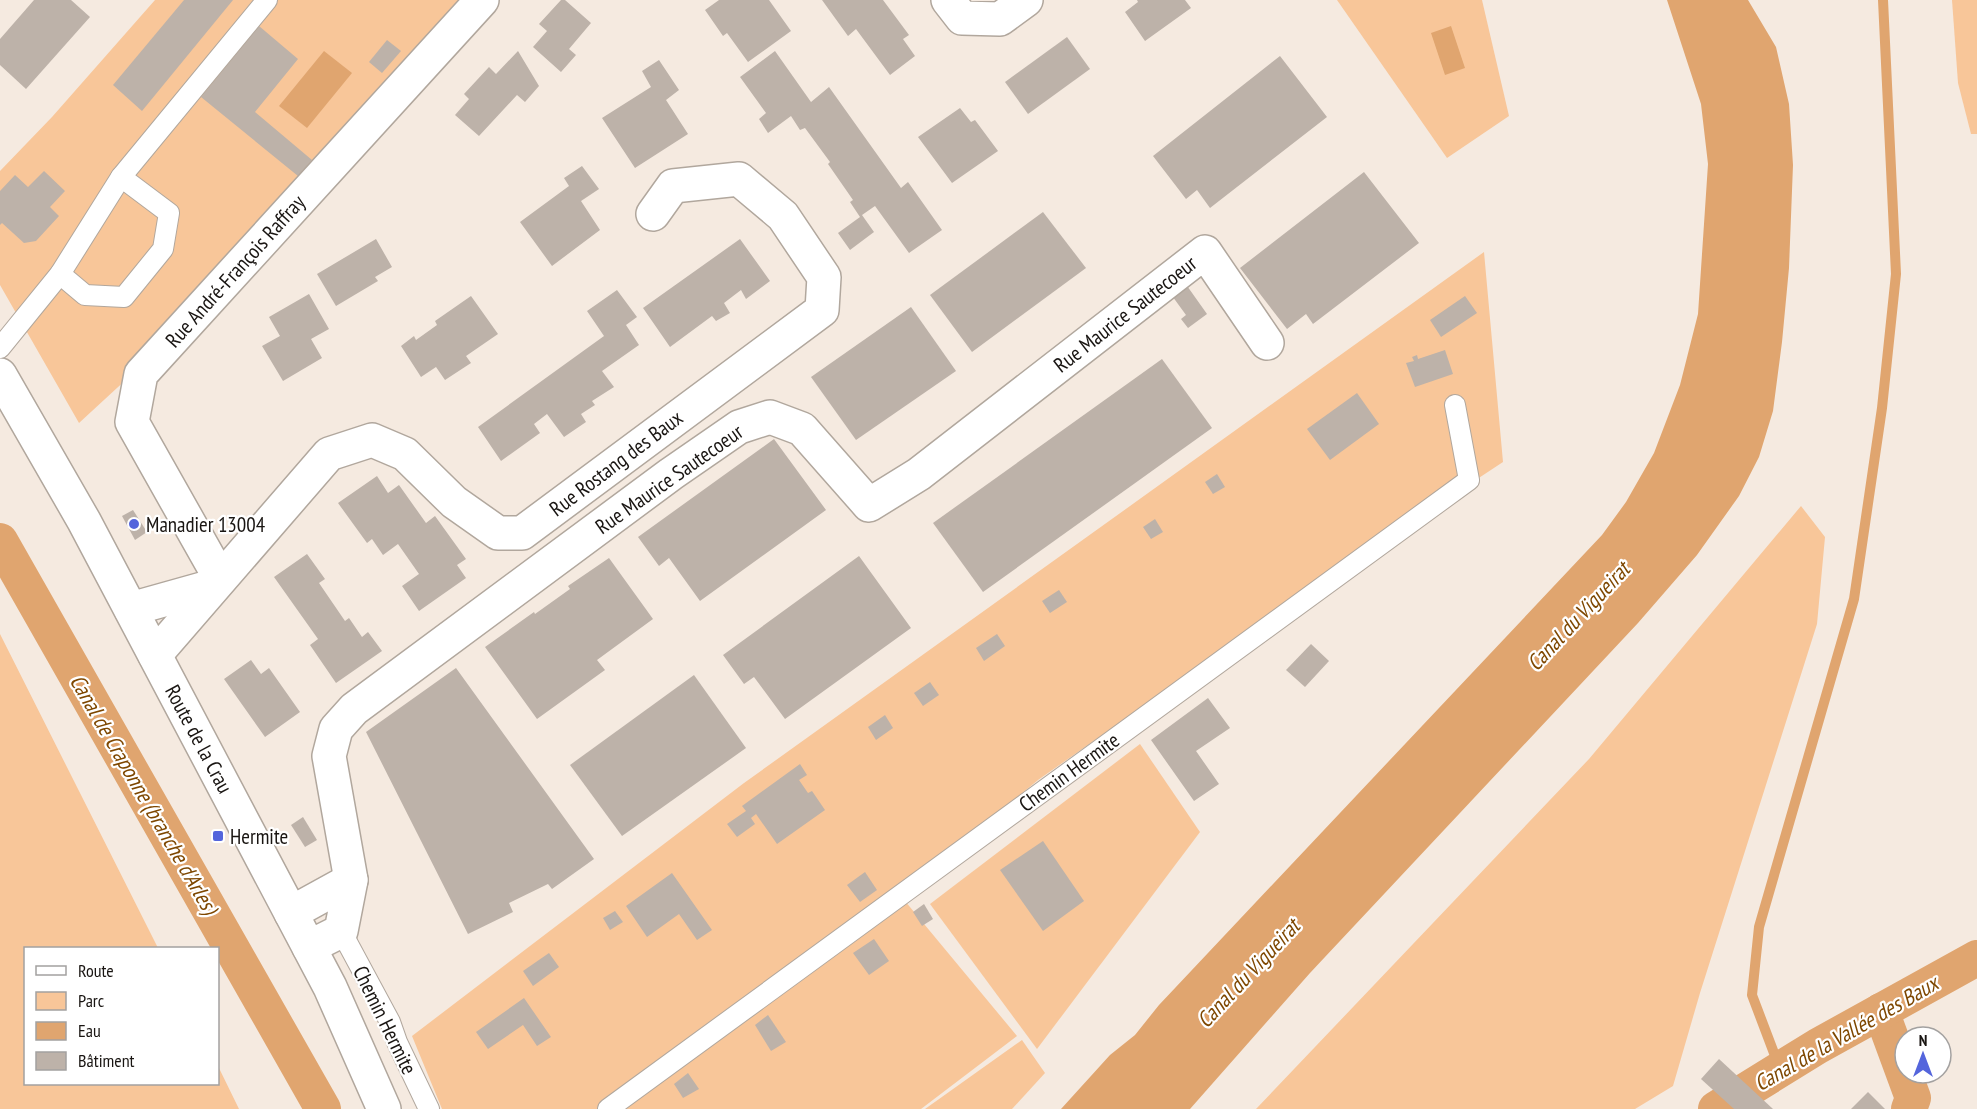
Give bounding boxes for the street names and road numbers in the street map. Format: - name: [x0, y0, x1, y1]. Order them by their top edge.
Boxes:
- street label: Rue André-François Raffray: [159, 189, 311, 353]
- street label: Rue Maurice Sautecoeur: [1048, 250, 1202, 378]
- street label: Rue Rostang des Baux: [544, 404, 688, 522]
- street label: Rue Maurice Sautecoeur: [590, 418, 748, 540]
- street label: Route de la Crau: [159, 680, 239, 798]
- street label: Chemin Hermite: [1013, 727, 1125, 817]
- street label: Chemin Hermite: [347, 961, 423, 1079]

